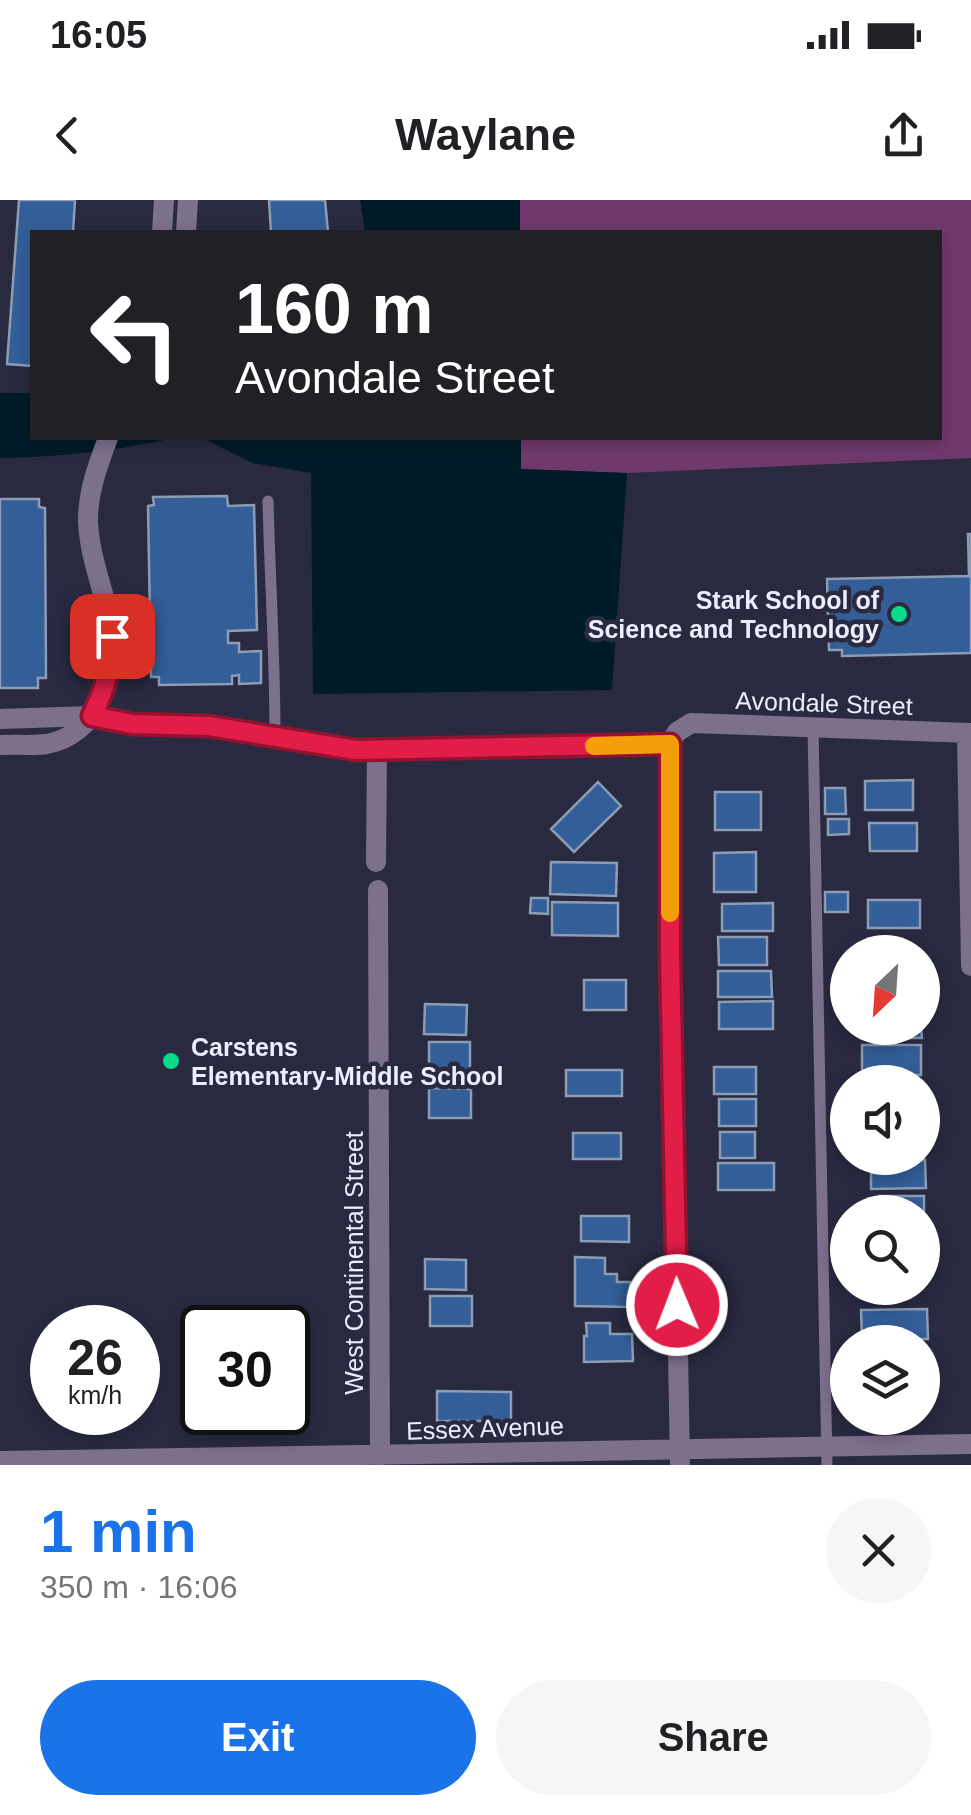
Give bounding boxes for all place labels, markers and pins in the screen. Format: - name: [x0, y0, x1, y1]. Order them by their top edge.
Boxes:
- place label: Stark School of Science and Technology: [588, 586, 880, 643]
- pin: [70, 594, 155, 679]
- marker: Stark School of Science and Technology: [888, 603, 910, 625]
- place label: Carstens Elementary-Middle School: [191, 1033, 504, 1090]
- marker: Carstens Elementary-Middle School: [160, 1050, 182, 1072]

